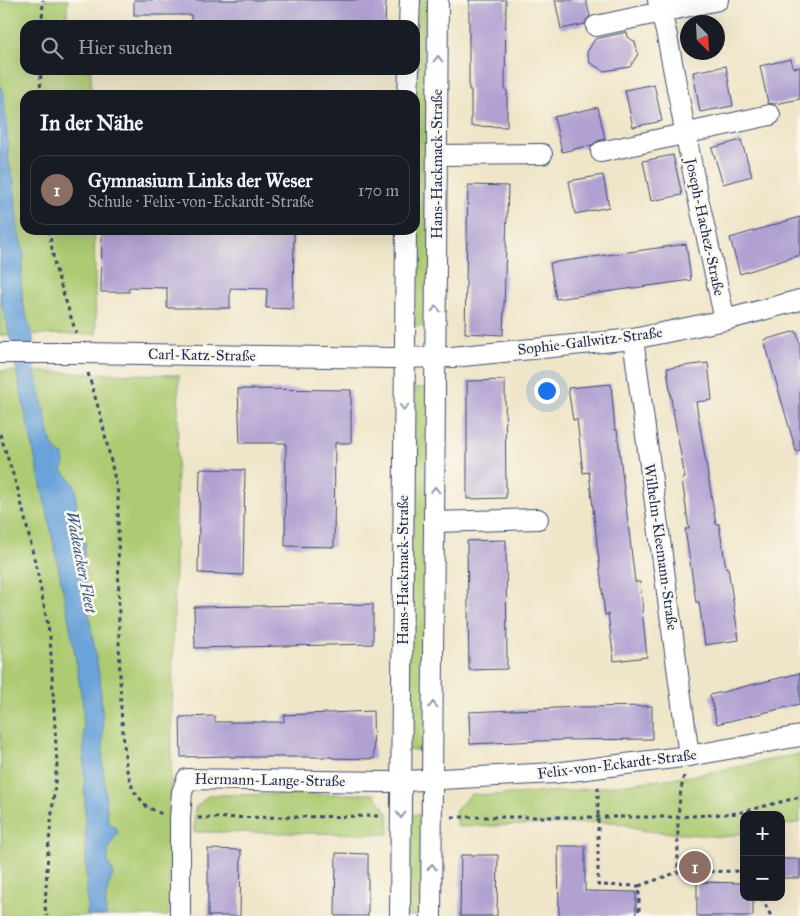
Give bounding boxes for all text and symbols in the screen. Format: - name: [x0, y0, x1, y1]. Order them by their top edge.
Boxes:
- north arrow: [680, 15, 725, 60]
- search box: [20, 20, 420, 75]
- icon: search: [38, 34, 66, 62]
- text: Hier suchen: [78, 36, 172, 59]
- one-way arrow: [433, 55, 443, 62]
- street label: Hans-Hackmack-Straße: [428, 89, 446, 239]
- text: In der Nähe: [40, 110, 143, 136]
- street label: Joseph-Hachez-Straße: [680, 155, 728, 298]
- text: Gymnasium Links der Weser: [88, 169, 312, 192]
- text: 1: [54, 181, 60, 200]
- text: 170 m: [358, 181, 399, 200]
- text: Schule · Felix-von-Eckardt-Straße: [88, 192, 314, 211]
- one-way arrow: [431, 305, 441, 312]
- street label: Sophie-Gallwitz-Straße: [516, 323, 664, 359]
- street label: Carl-Katz-Straße: [148, 345, 256, 365]
- your location: [534, 378, 560, 404]
- one-way arrow: [399, 404, 409, 411]
- street label: Wilhelm-Kleemann-Straße: [640, 462, 682, 632]
- one-way arrow: [430, 486, 440, 494]
- street label: Hans-Hackmack-Straße: [394, 495, 412, 645]
- water label: Wadeacker Fleet: [62, 510, 101, 616]
- one-way arrow: [428, 701, 438, 708]
- street label: Felix-von-Eckardt-Straße: [536, 745, 698, 783]
- street label: Hermann-Lange-Straße: [194, 770, 346, 790]
- one-way arrow: [396, 811, 406, 819]
- map controls: [740, 811, 785, 901]
- button: +: [740, 811, 785, 856]
- pin: 1: [679, 848, 711, 886]
- button: −: [740, 856, 785, 901]
- one-way arrow: [427, 863, 437, 871]

